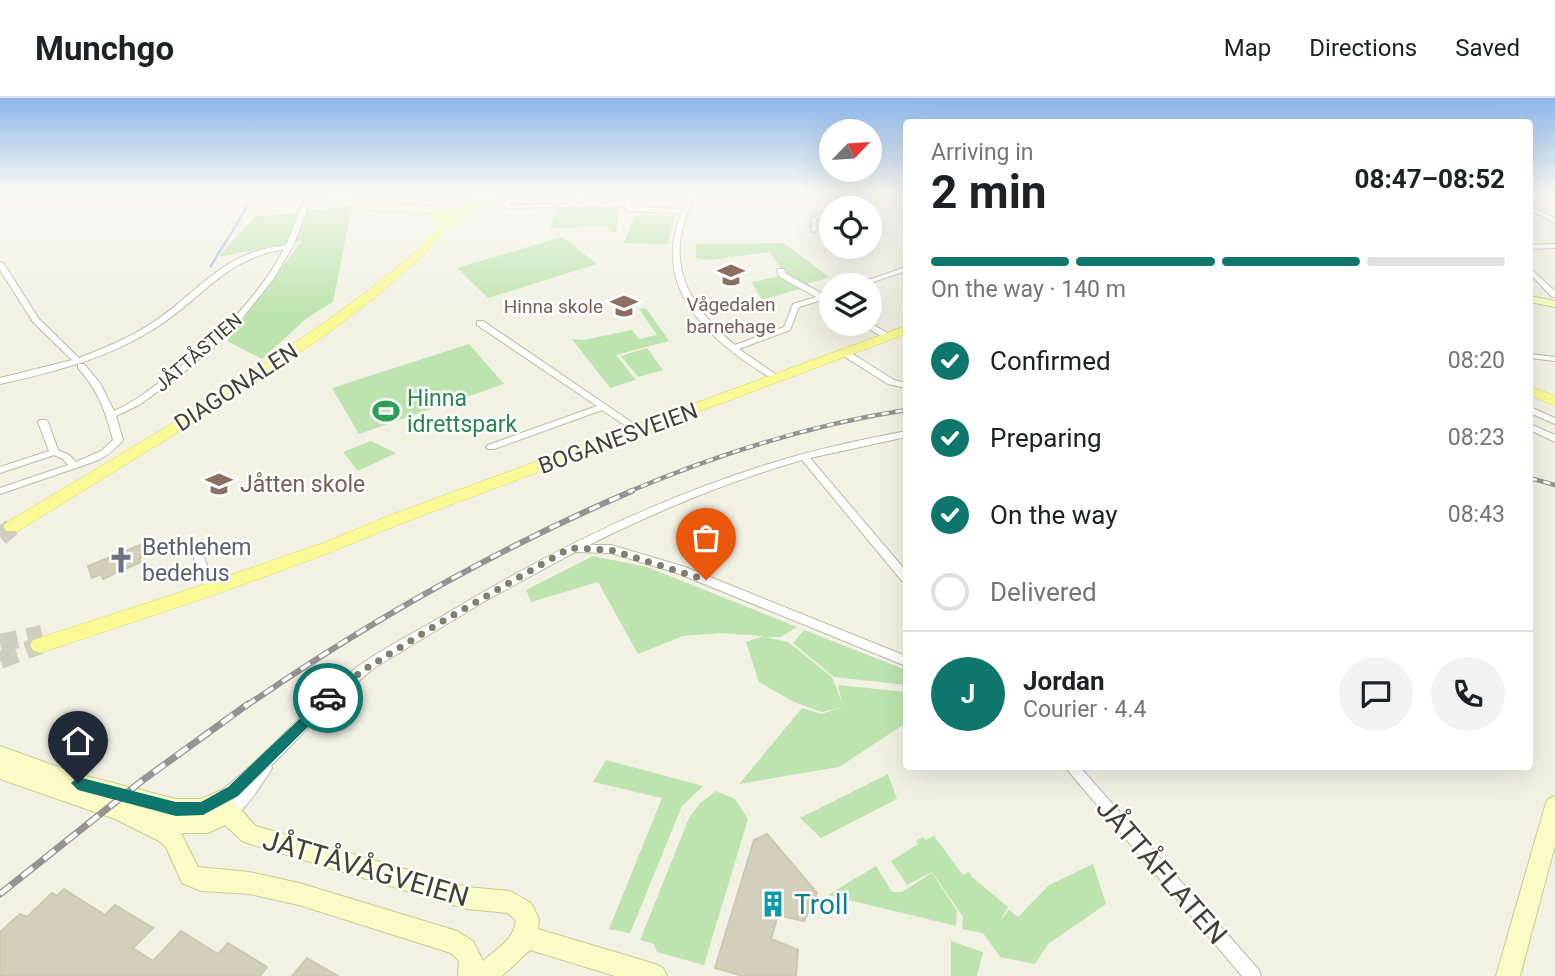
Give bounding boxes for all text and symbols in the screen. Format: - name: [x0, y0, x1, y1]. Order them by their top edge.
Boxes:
- text: Munchgo: [35, 29, 174, 68]
- text: Map: [1224, 34, 1271, 62]
- text: Directions: [1309, 34, 1417, 62]
- text: Saved: [1455, 34, 1520, 62]
- north arrow: [819, 119, 882, 182]
- map controls: [819, 119, 882, 336]
- text: Arriving in: [931, 139, 1034, 166]
- text: 08:47–08:52: [1355, 164, 1505, 194]
- text: 2 min: [931, 165, 1047, 219]
- button: locate: [819, 196, 882, 259]
- school or university icon: Vågedalen barnehage: [716, 260, 746, 290]
- button: layers: [819, 273, 882, 336]
- text: On the way · 140 m: [931, 276, 1126, 303]
- school or university icon: Hinna skole: [609, 291, 639, 321]
- place label: Vågedalen barnehage: [686, 293, 776, 338]
- place label: Hinna skole: [504, 295, 603, 318]
- street label: JÅTTÅSTIEN: [150, 308, 247, 397]
- street label: DIAGONALEN: [170, 338, 303, 437]
- icon: check: [931, 342, 969, 380]
- text: Confirmed: [990, 346, 1111, 376]
- text: 08:20: [1448, 347, 1505, 374]
- place label: Hinna idrettspark: [407, 385, 517, 438]
- sports icon: Hinna idrettspark: [371, 396, 401, 426]
- street label: BOGANESVEIEN: [535, 397, 701, 480]
- icon: check: [931, 419, 969, 457]
- text: Preparing: [990, 423, 1102, 453]
- text: 08:23: [1448, 424, 1505, 451]
- school or university icon: Jåtten skole: [204, 469, 234, 499]
- place label: Jåtten skole: [240, 471, 365, 498]
- icon: check: [931, 496, 969, 534]
- text: On the way: [990, 500, 1118, 530]
- text: 08:43: [1448, 501, 1505, 528]
- pin: [676, 508, 736, 580]
- icon: bag: [687, 519, 725, 557]
- place label: Bethlehem bedehus: [142, 534, 252, 587]
- church icon: Bethlehem bedehus: [106, 545, 136, 575]
- text: Delivered: [990, 577, 1097, 607]
- button: chat: [1339, 657, 1413, 731]
- button: phone: [1431, 657, 1505, 731]
- courier: [293, 663, 363, 733]
- text: Jordan: [1023, 666, 1105, 696]
- icon: car: [309, 679, 347, 717]
- text: J: [961, 679, 975, 709]
- text: Courier · 4.4: [1023, 696, 1146, 723]
- pin: [48, 711, 108, 783]
- icon: home: [59, 722, 97, 760]
- street label: JÅTTÅFLATEN: [1089, 791, 1235, 951]
- street label: JÅTTÅVÅGVEIEN: [259, 822, 473, 914]
- place label: Troll: [794, 888, 848, 921]
- building icon: Troll: [758, 889, 788, 919]

